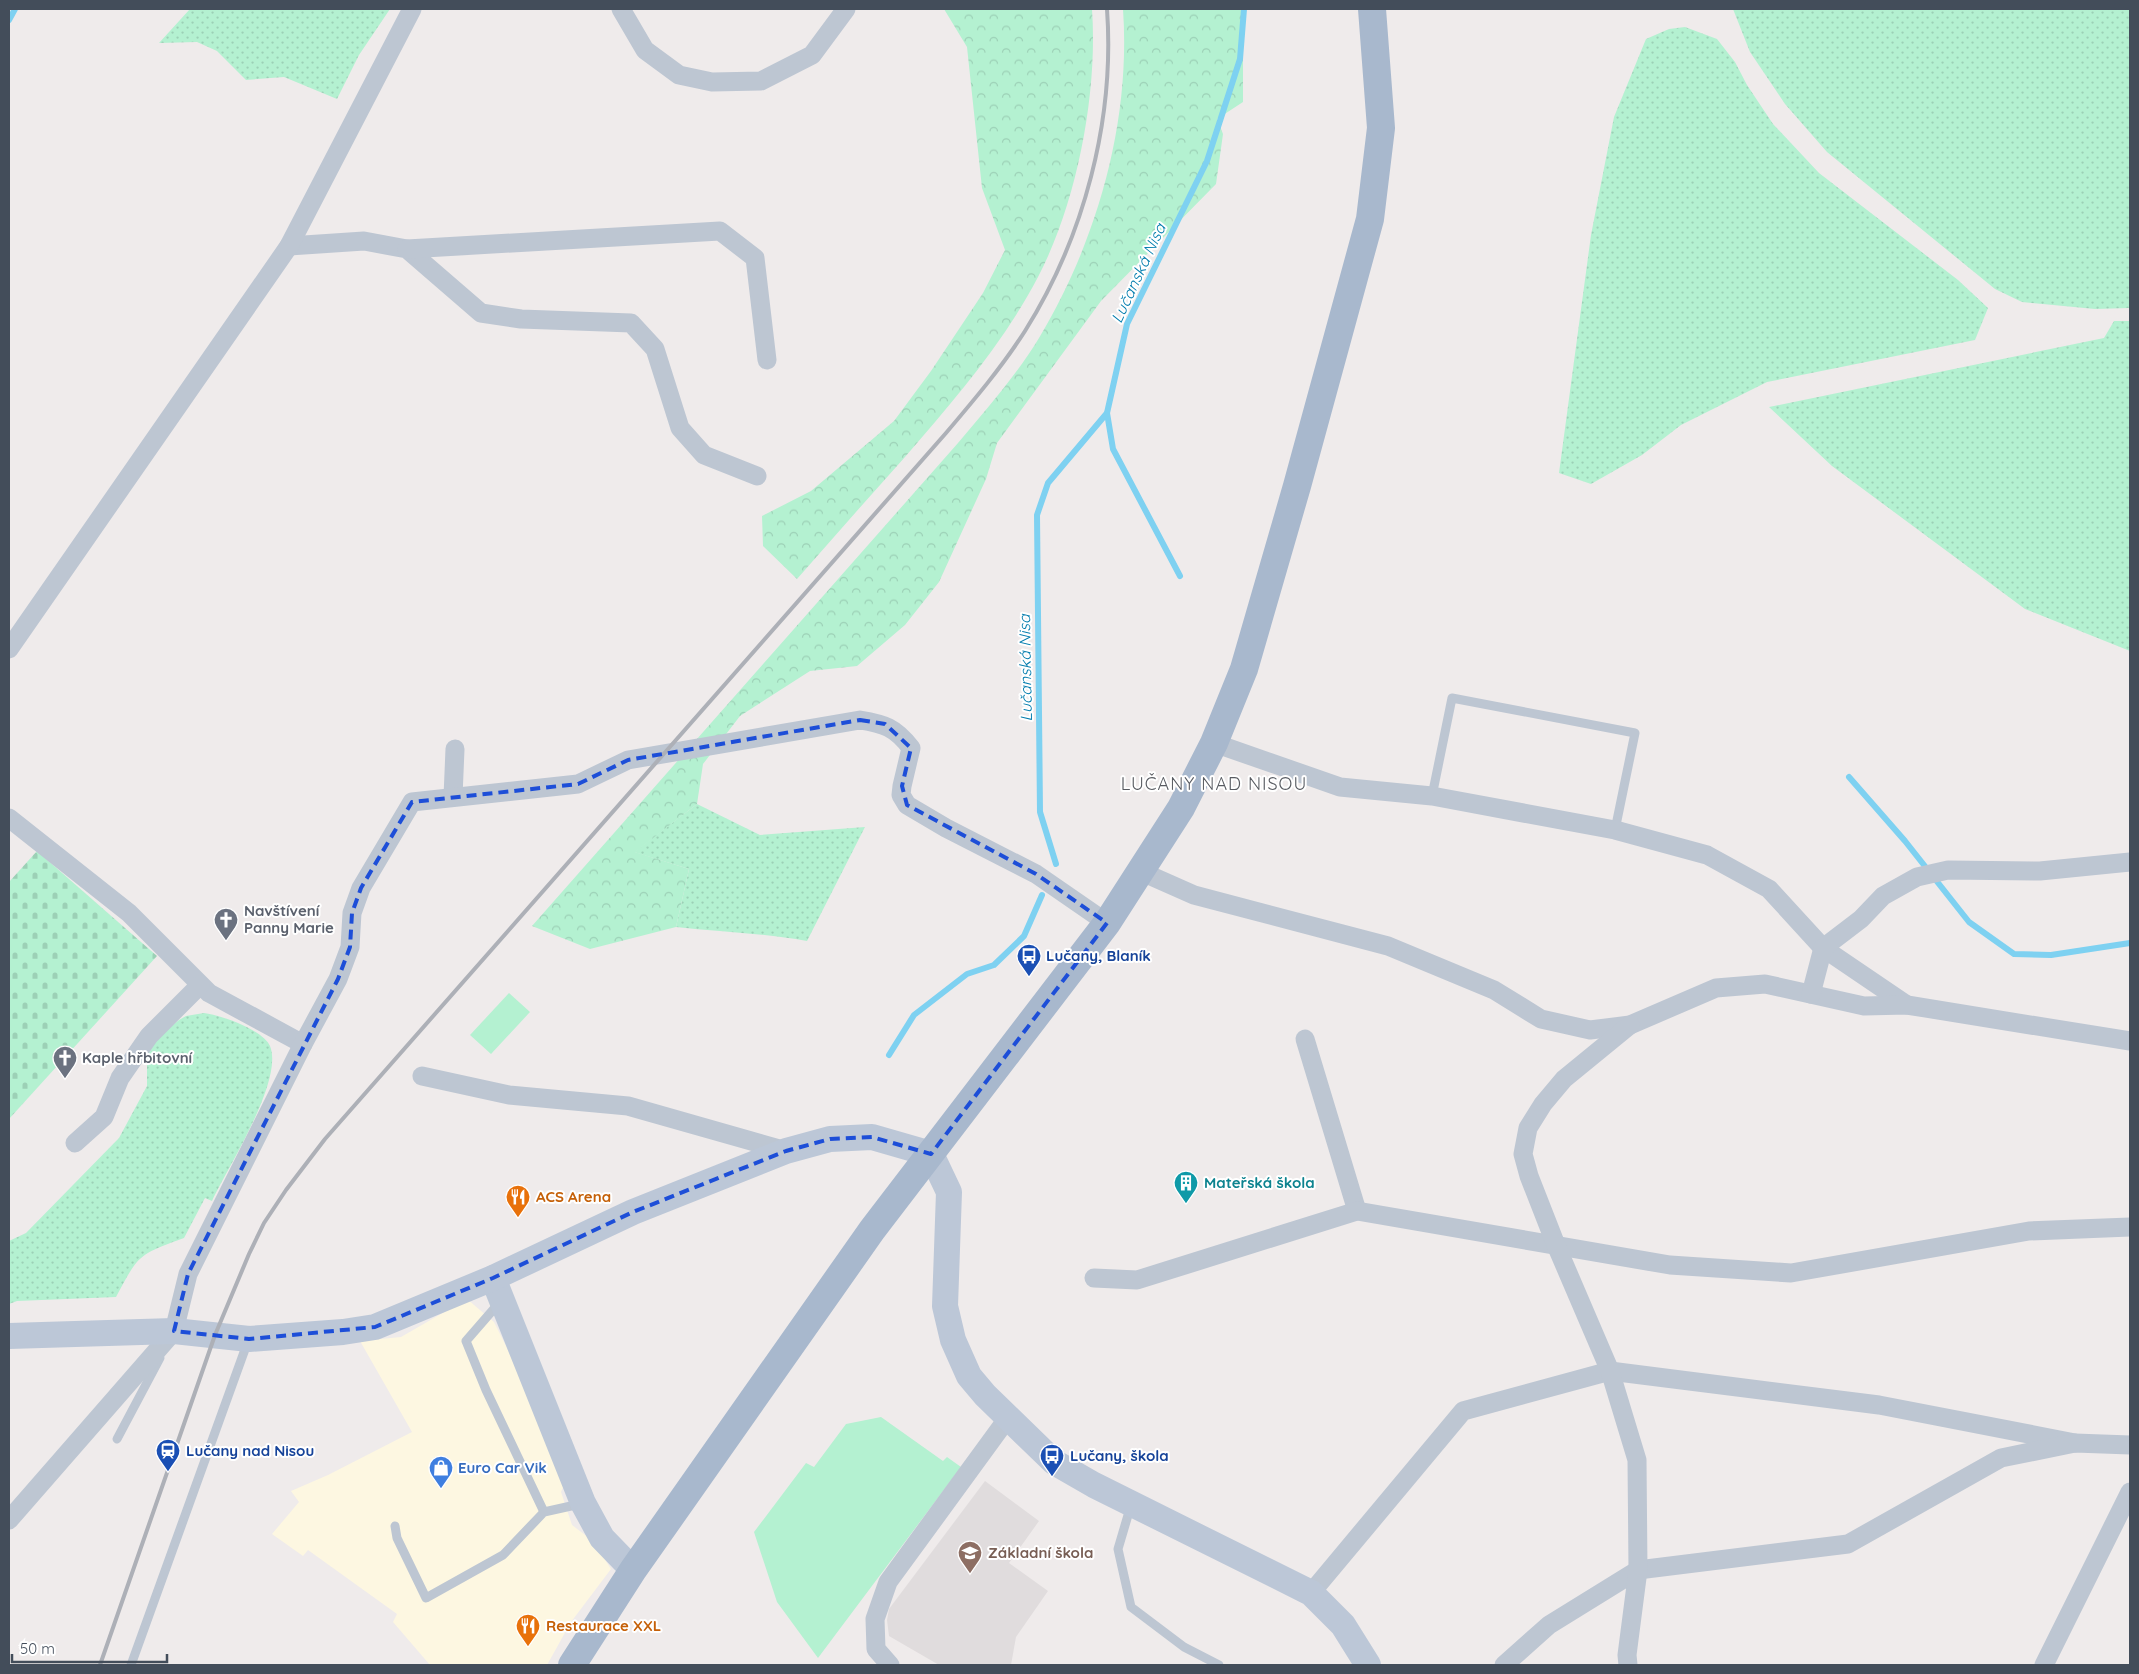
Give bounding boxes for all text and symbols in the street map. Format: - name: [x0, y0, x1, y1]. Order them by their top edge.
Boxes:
- water label: Lučanská Nisa: [1106, 219, 1170, 326]
- water label: Lučanská Nisa: [1014, 613, 1036, 722]
- district label: LUČANY NAD NISOU: [1121, 772, 1307, 795]
- place label: Navštívení Panny Marie: [244, 901, 334, 937]
- church icon: Navštívení Panny Marie: [213, 907, 239, 941]
- bus stop icon: Lučany, Blaník: [1016, 943, 1042, 977]
- place label: Lučany, Blaník: [1046, 946, 1151, 965]
- church icon: Kaple hřbitovní: [52, 1045, 78, 1079]
- place label: Kaple hřbitovní: [82, 1048, 193, 1067]
- building icon: Mateřská škola: [1173, 1170, 1199, 1204]
- place label: Mateřská škola: [1204, 1173, 1315, 1192]
- restaurant icon: ACS Arena: [505, 1184, 531, 1218]
- place label: ACS Arena: [536, 1187, 611, 1206]
- station icon: Lučany nad Nisou: [155, 1438, 181, 1472]
- place label: Lučany nad Nisou: [186, 1441, 314, 1460]
- bus stop icon: Lučany, škola: [1039, 1443, 1065, 1477]
- place label: Lučany, škola: [1070, 1446, 1169, 1465]
- shop icon: Euro Car Vik: [428, 1455, 454, 1489]
- place label: Euro Car Vik: [458, 1458, 547, 1477]
- school or university icon: Základní škola: [957, 1540, 983, 1574]
- place label: Základní škola: [988, 1543, 1093, 1562]
- restaurant icon: Restaurace XXL: [515, 1613, 541, 1647]
- place label: Restaurace XXL: [546, 1616, 661, 1635]
- scale bar: [12, 1632, 168, 1664]
- text: 50 m: [20, 1639, 55, 1658]

